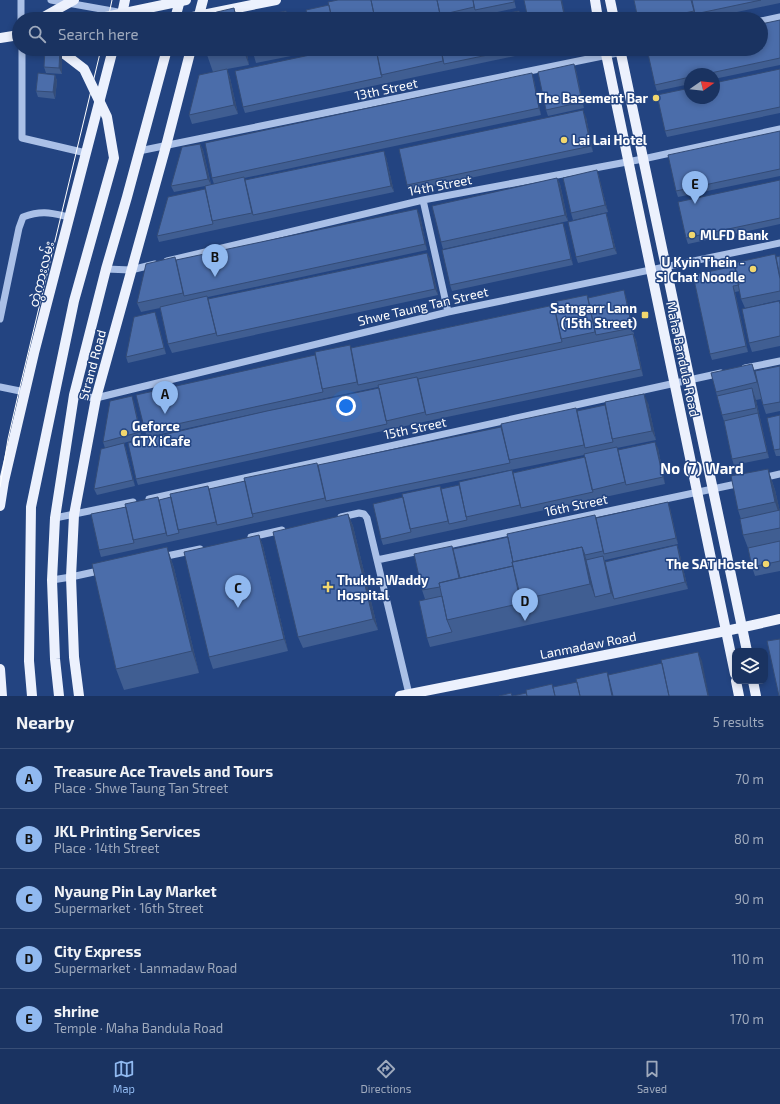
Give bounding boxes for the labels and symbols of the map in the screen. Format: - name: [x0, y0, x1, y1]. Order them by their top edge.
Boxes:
- north arrow: [684, 68, 720, 104]
- street label: 13th Street: [353, 75, 419, 103]
- place label: The Basement Bar: [536, 90, 648, 106]
- marker: The Basement Bar: [651, 93, 661, 103]
- place label: Lai Lai Hotel: [572, 132, 648, 148]
- marker: Lai Lai Hotel: [559, 135, 569, 145]
- street label: 14th Street: [407, 171, 473, 199]
- pin: E: [682, 171, 708, 204]
- place label: MLFD Bank: [700, 227, 769, 243]
- marker: MLFD Bank: [687, 230, 697, 240]
- street label: တွဲကားလမ်း: [25, 239, 60, 309]
- pin: B: [202, 244, 228, 277]
- place label: U Kyin Thein - Si Chat Noodle: [656, 254, 745, 285]
- marker: U Kyin Thein - Si Chat Noodle: [748, 264, 758, 274]
- street label: Shwe Taung Tan Street: [356, 283, 490, 329]
- place label: Satngarr Lann (15th Street): [550, 300, 637, 331]
- street label: Maha Bandula Road: [663, 300, 703, 418]
- marker: Satngarr Lann (15th Street): [640, 310, 650, 320]
- street label: Strand Road: [75, 328, 109, 402]
- pin: A: [152, 381, 178, 414]
- your location: [336, 396, 356, 416]
- street label: 15th Street: [382, 414, 448, 442]
- place label: Geforce GTX iCafe: [132, 418, 190, 449]
- marker: Geforce GTX iCafe: [119, 428, 129, 438]
- district label: No (7) Ward: [660, 459, 744, 477]
- street label: 16th Street: [543, 490, 609, 519]
- place label: The SAT Hostel: [666, 556, 759, 572]
- marker: The SAT Hostel: [761, 559, 771, 569]
- place label: Thukha Waddy Hospital: [337, 572, 429, 603]
- pin: C: [225, 575, 251, 608]
- marker: Thukha Waddy Hospital: [322, 581, 334, 593]
- pin: D: [512, 588, 538, 621]
- street label: Lanmadaw Road: [538, 628, 638, 662]

